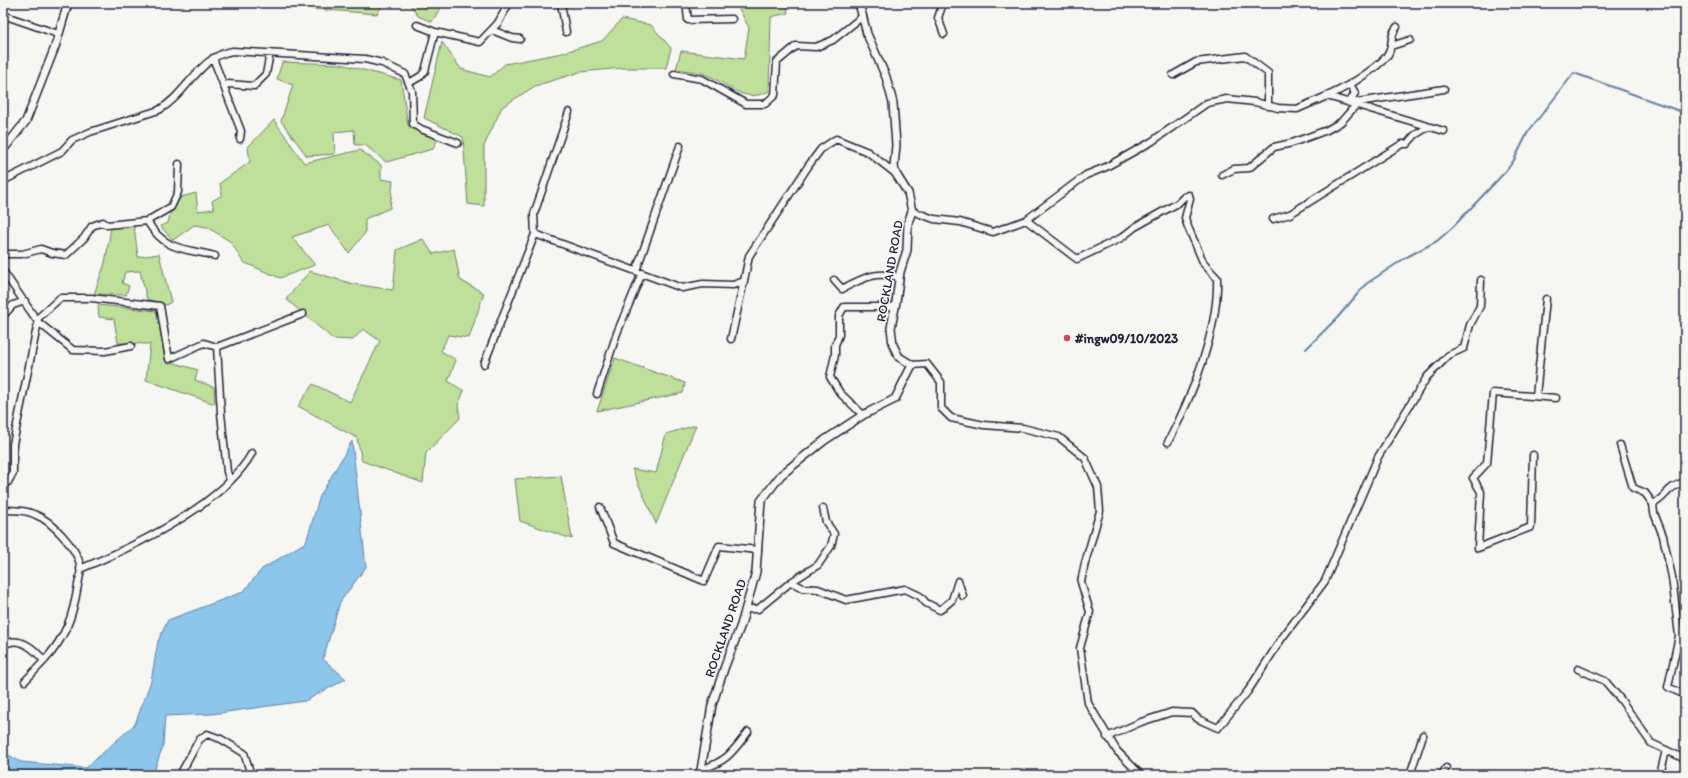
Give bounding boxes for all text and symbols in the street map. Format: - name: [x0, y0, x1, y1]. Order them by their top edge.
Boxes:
- street label: ROCKLAND ROAD: [873, 219, 906, 323]
- place label: #ingw09/10/2023: [1074, 331, 1178, 347]
- marker: #ingw09/10/2023: [1062, 333, 1072, 343]
- street label: ROCKLAND ROAD: [702, 577, 749, 679]

